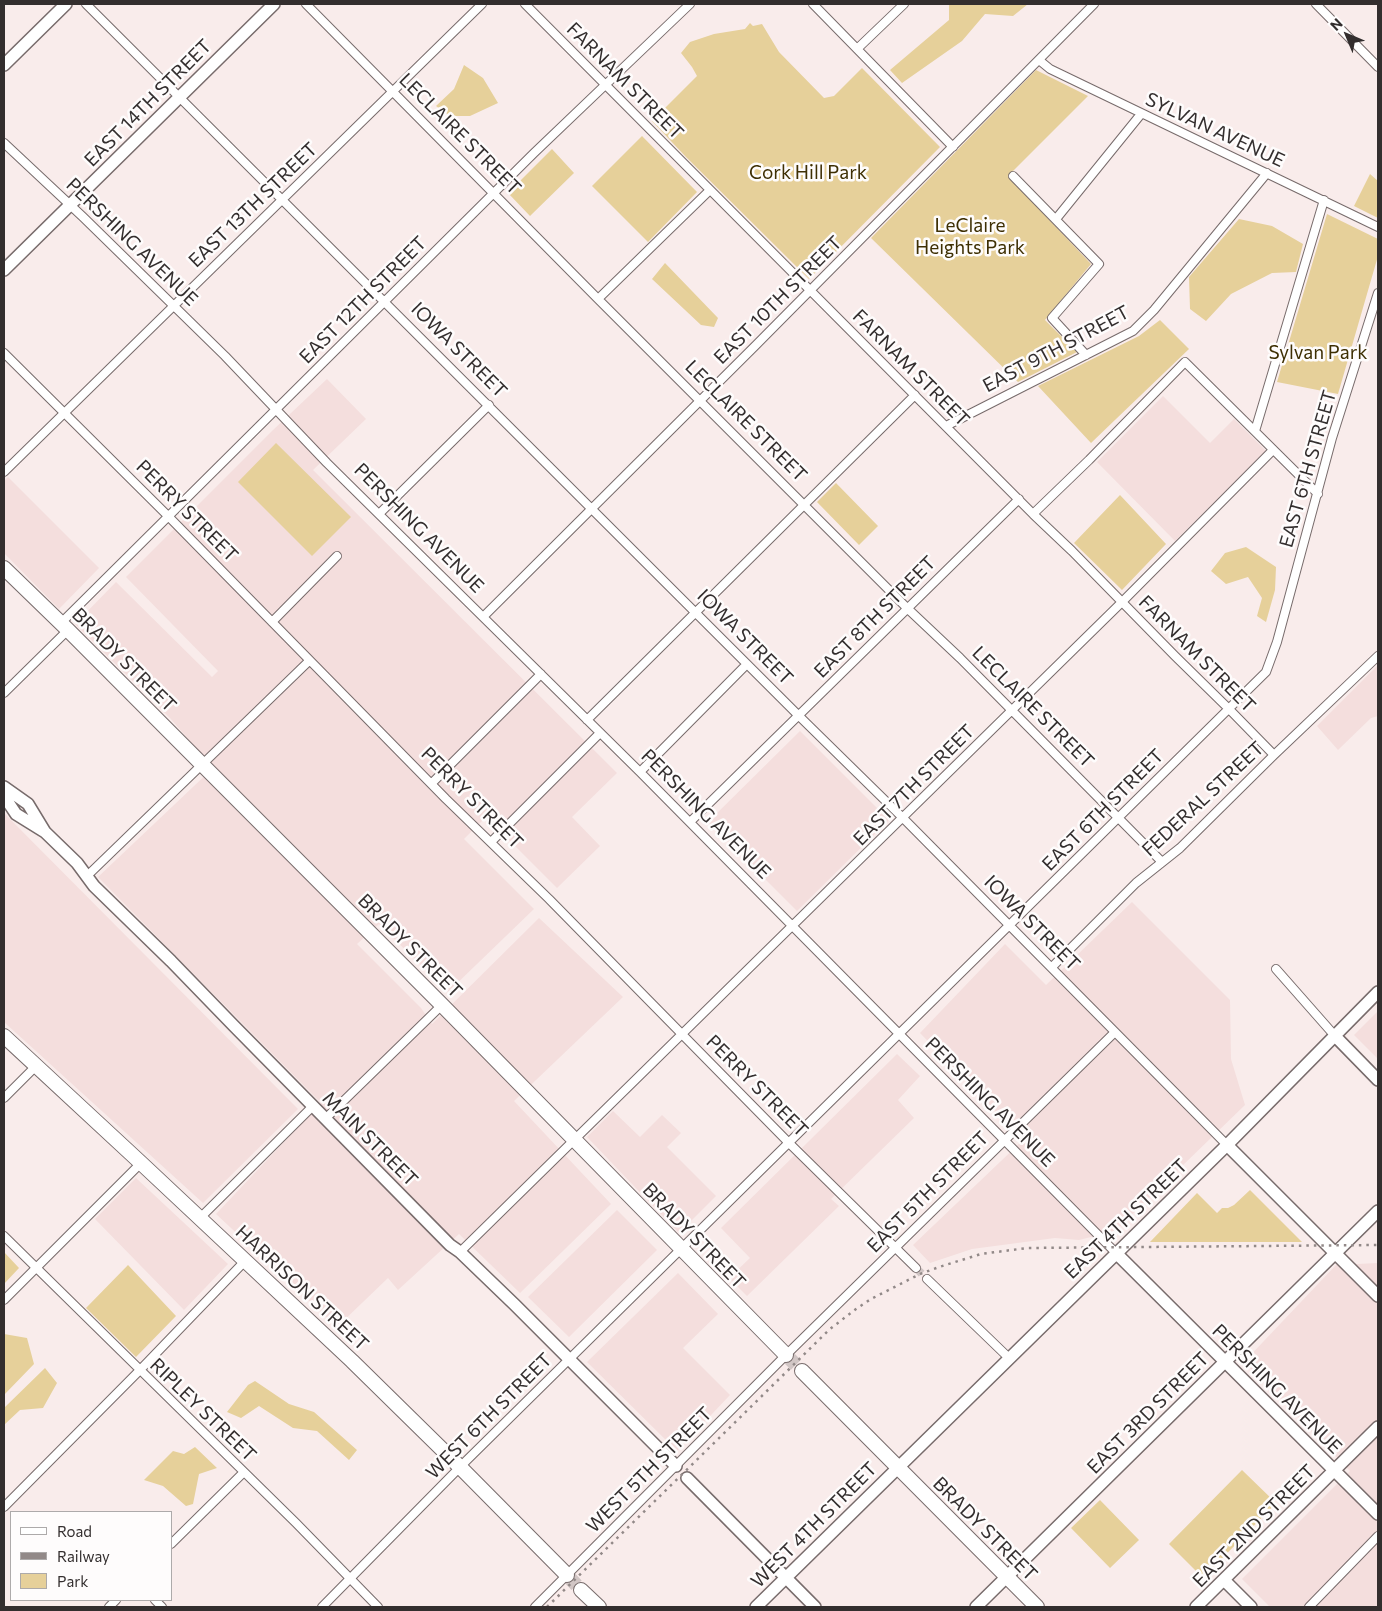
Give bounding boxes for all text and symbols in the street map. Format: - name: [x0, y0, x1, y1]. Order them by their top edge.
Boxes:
- north arrow: [1322, 10, 1372, 60]
- text: N: [1326, 14, 1346, 34]
- street label: FARNAM STREET: [562, 18, 688, 144]
- street label: EAST 14TH STREET: [80, 35, 216, 171]
- street label: LECLAIRE STREET: [394, 68, 526, 200]
- street label: SYLVAN AVENUE: [1142, 88, 1288, 172]
- street label: EAST 13TH STREET: [184, 138, 322, 272]
- park label: Cork Hill Park: [749, 162, 867, 184]
- street label: PERSHING AVENUE: [61, 173, 203, 311]
- park label: LeClaire Heights Park: [915, 215, 1025, 259]
- street label: EAST 10TH STREET: [709, 231, 847, 369]
- street label: EAST 12TH STREET: [295, 232, 431, 368]
- street label: IOWA STREET: [406, 297, 512, 403]
- street label: EAST 9TH STREET: [979, 301, 1133, 397]
- street label: FARNAM STREET: [848, 305, 974, 431]
- park label: Sylvan Park: [1268, 342, 1368, 364]
- street label: LECLAIRE STREET: [680, 355, 812, 487]
- street label: EAST 6TH STREET: [1275, 388, 1341, 550]
- street label: PERRY STREET: [131, 455, 243, 567]
- street label: PERSHING AVENUE: [349, 458, 489, 598]
- street label: EAST 8TH STREET: [809, 551, 941, 683]
- street label: IOWA STREET: [692, 584, 798, 690]
- street label: FARNAM STREET: [1134, 591, 1260, 717]
- street label: BRADY STREET: [67, 603, 181, 717]
- street label: LECLAIRE STREET: [967, 641, 1099, 773]
- street label: EAST 7TH STREET: [849, 720, 979, 850]
- street label: FEDERAL STREET: [1137, 737, 1269, 861]
- street label: PERRY STREET: [416, 742, 528, 854]
- street label: PERSHING AVENUE: [636, 744, 776, 884]
- street label: EAST 6TH STREET: [1037, 744, 1169, 876]
- street label: IOWA STREET: [979, 870, 1085, 976]
- street label: BRADY STREET: [353, 889, 467, 1003]
- street label: PERRY STREET: [701, 1030, 813, 1142]
- street label: PERSHING AVENUE: [920, 1032, 1060, 1172]
- street label: MAIN STREET: [318, 1087, 422, 1191]
- street label: EAST 5TH STREET: [863, 1127, 993, 1257]
- street label: EAST 4TH STREET: [1060, 1154, 1192, 1284]
- street label: BRADY STREET: [638, 1178, 750, 1294]
- street label: HARRISON STREET: [231, 1221, 373, 1355]
- street label: PERSHING AVENUE: [1207, 1319, 1347, 1459]
- street label: EAST 3RD STREET: [1082, 1347, 1214, 1479]
- street label: WEST 6TH STREET: [421, 1348, 557, 1484]
- street label: RIPLEY STREET: [145, 1354, 261, 1466]
- street label: WEST 5TH STREET: [581, 1402, 717, 1538]
- street label: WEST 4TH STREET: [746, 1457, 882, 1593]
- street label: EAST 2ND STREET: [1188, 1460, 1320, 1592]
- street label: BRADY STREET: [928, 1472, 1042, 1586]
- legend: [10, 1511, 172, 1601]
- text: Road: [57, 1522, 92, 1540]
- text: Railway: [57, 1547, 110, 1565]
- text: Park: [57, 1572, 88, 1590]

